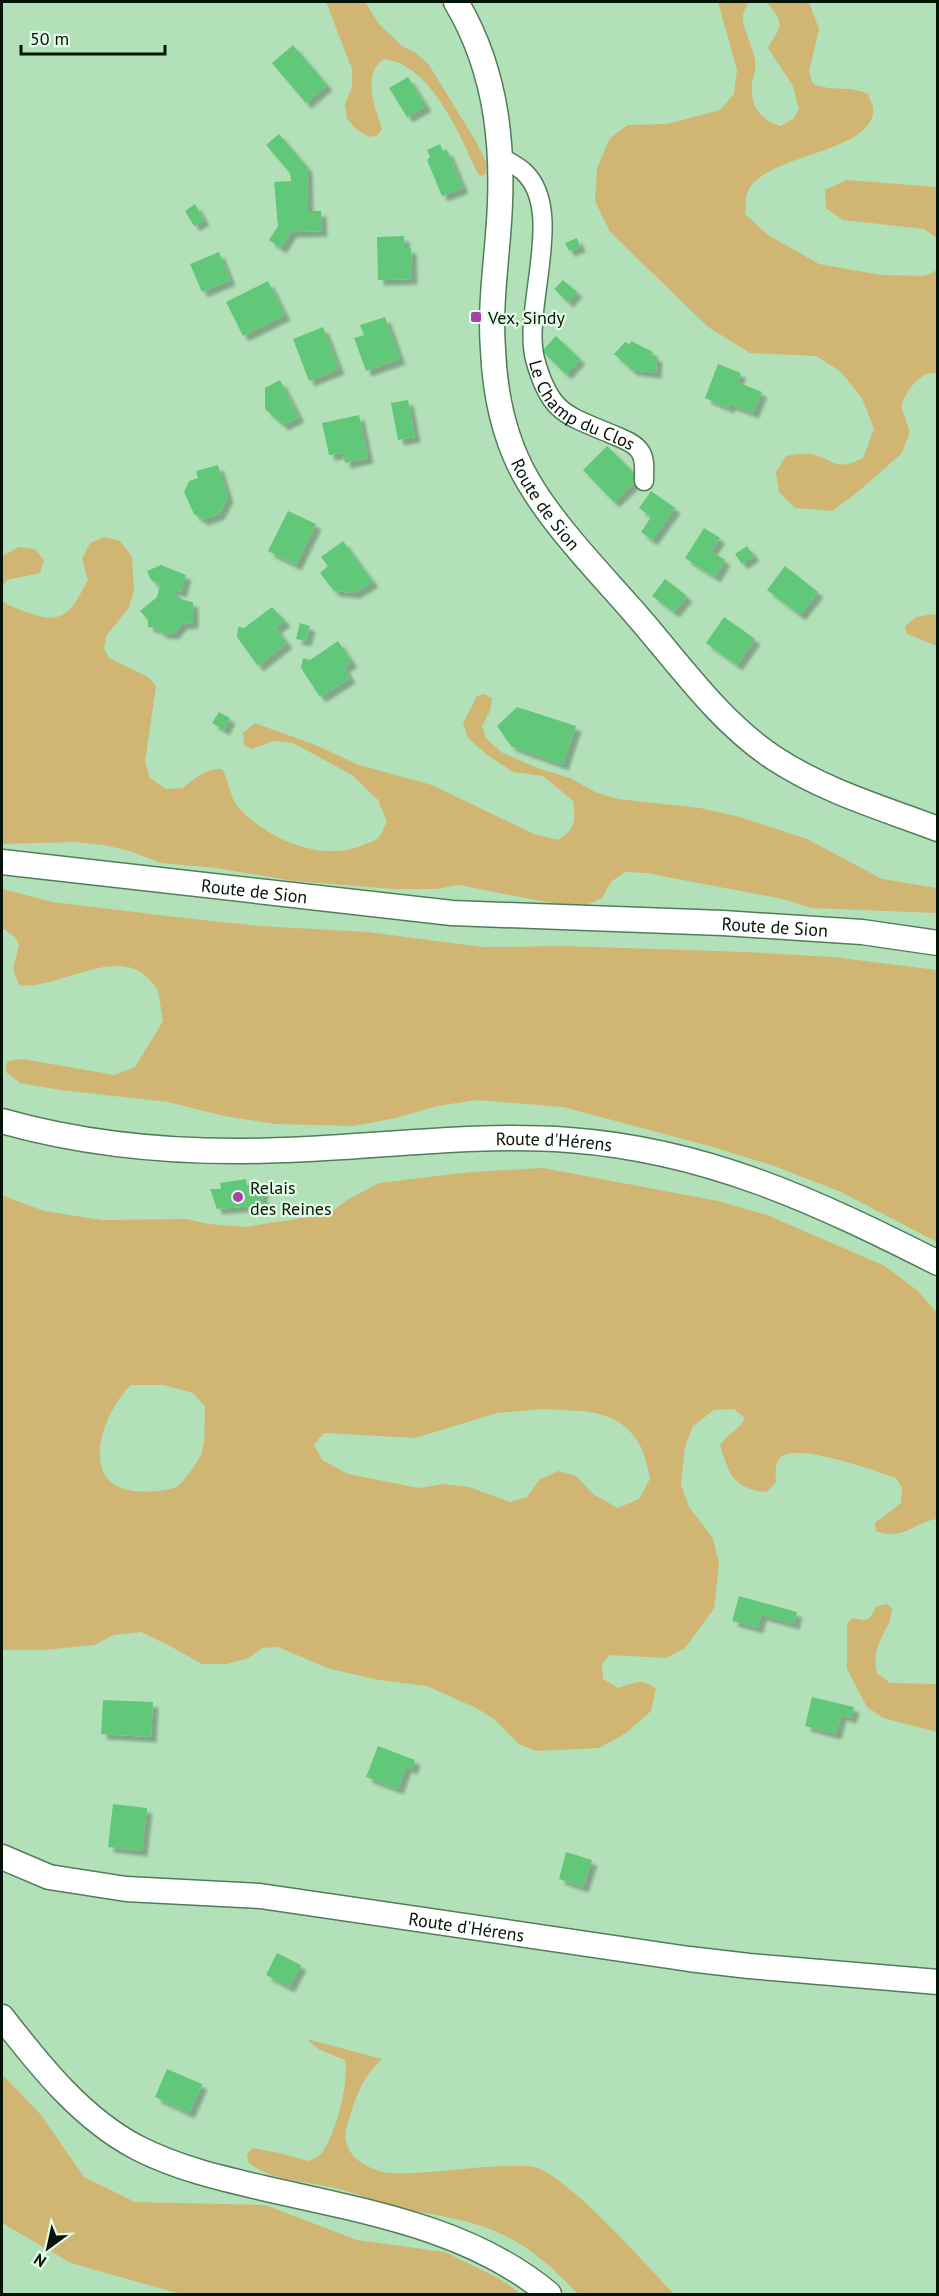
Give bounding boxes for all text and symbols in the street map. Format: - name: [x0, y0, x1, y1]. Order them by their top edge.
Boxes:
- scale bar: [21, 18, 165, 56]
- text: 50 m: [30, 27, 69, 50]
- place label: Vex, Sindy: [487, 306, 566, 329]
- marker: Vex, Sindy: [469, 310, 483, 324]
- street label: Le Champ du Clos: [524, 357, 640, 455]
- street label: Route de Sion: [506, 455, 585, 555]
- street label: Route de Sion: [200, 873, 309, 908]
- street label: Route de Sion: [721, 911, 829, 941]
- street label: Route d'Hérens: [495, 1127, 614, 1156]
- place label: Relais des Reines: [250, 1176, 332, 1220]
- marker: Relais des Reines: [231, 1190, 245, 1204]
- street label: Route d'Hérens: [407, 1906, 526, 1946]
- north arrow: [18, 2218, 78, 2278]
- text: N: [30, 2249, 50, 2272]

